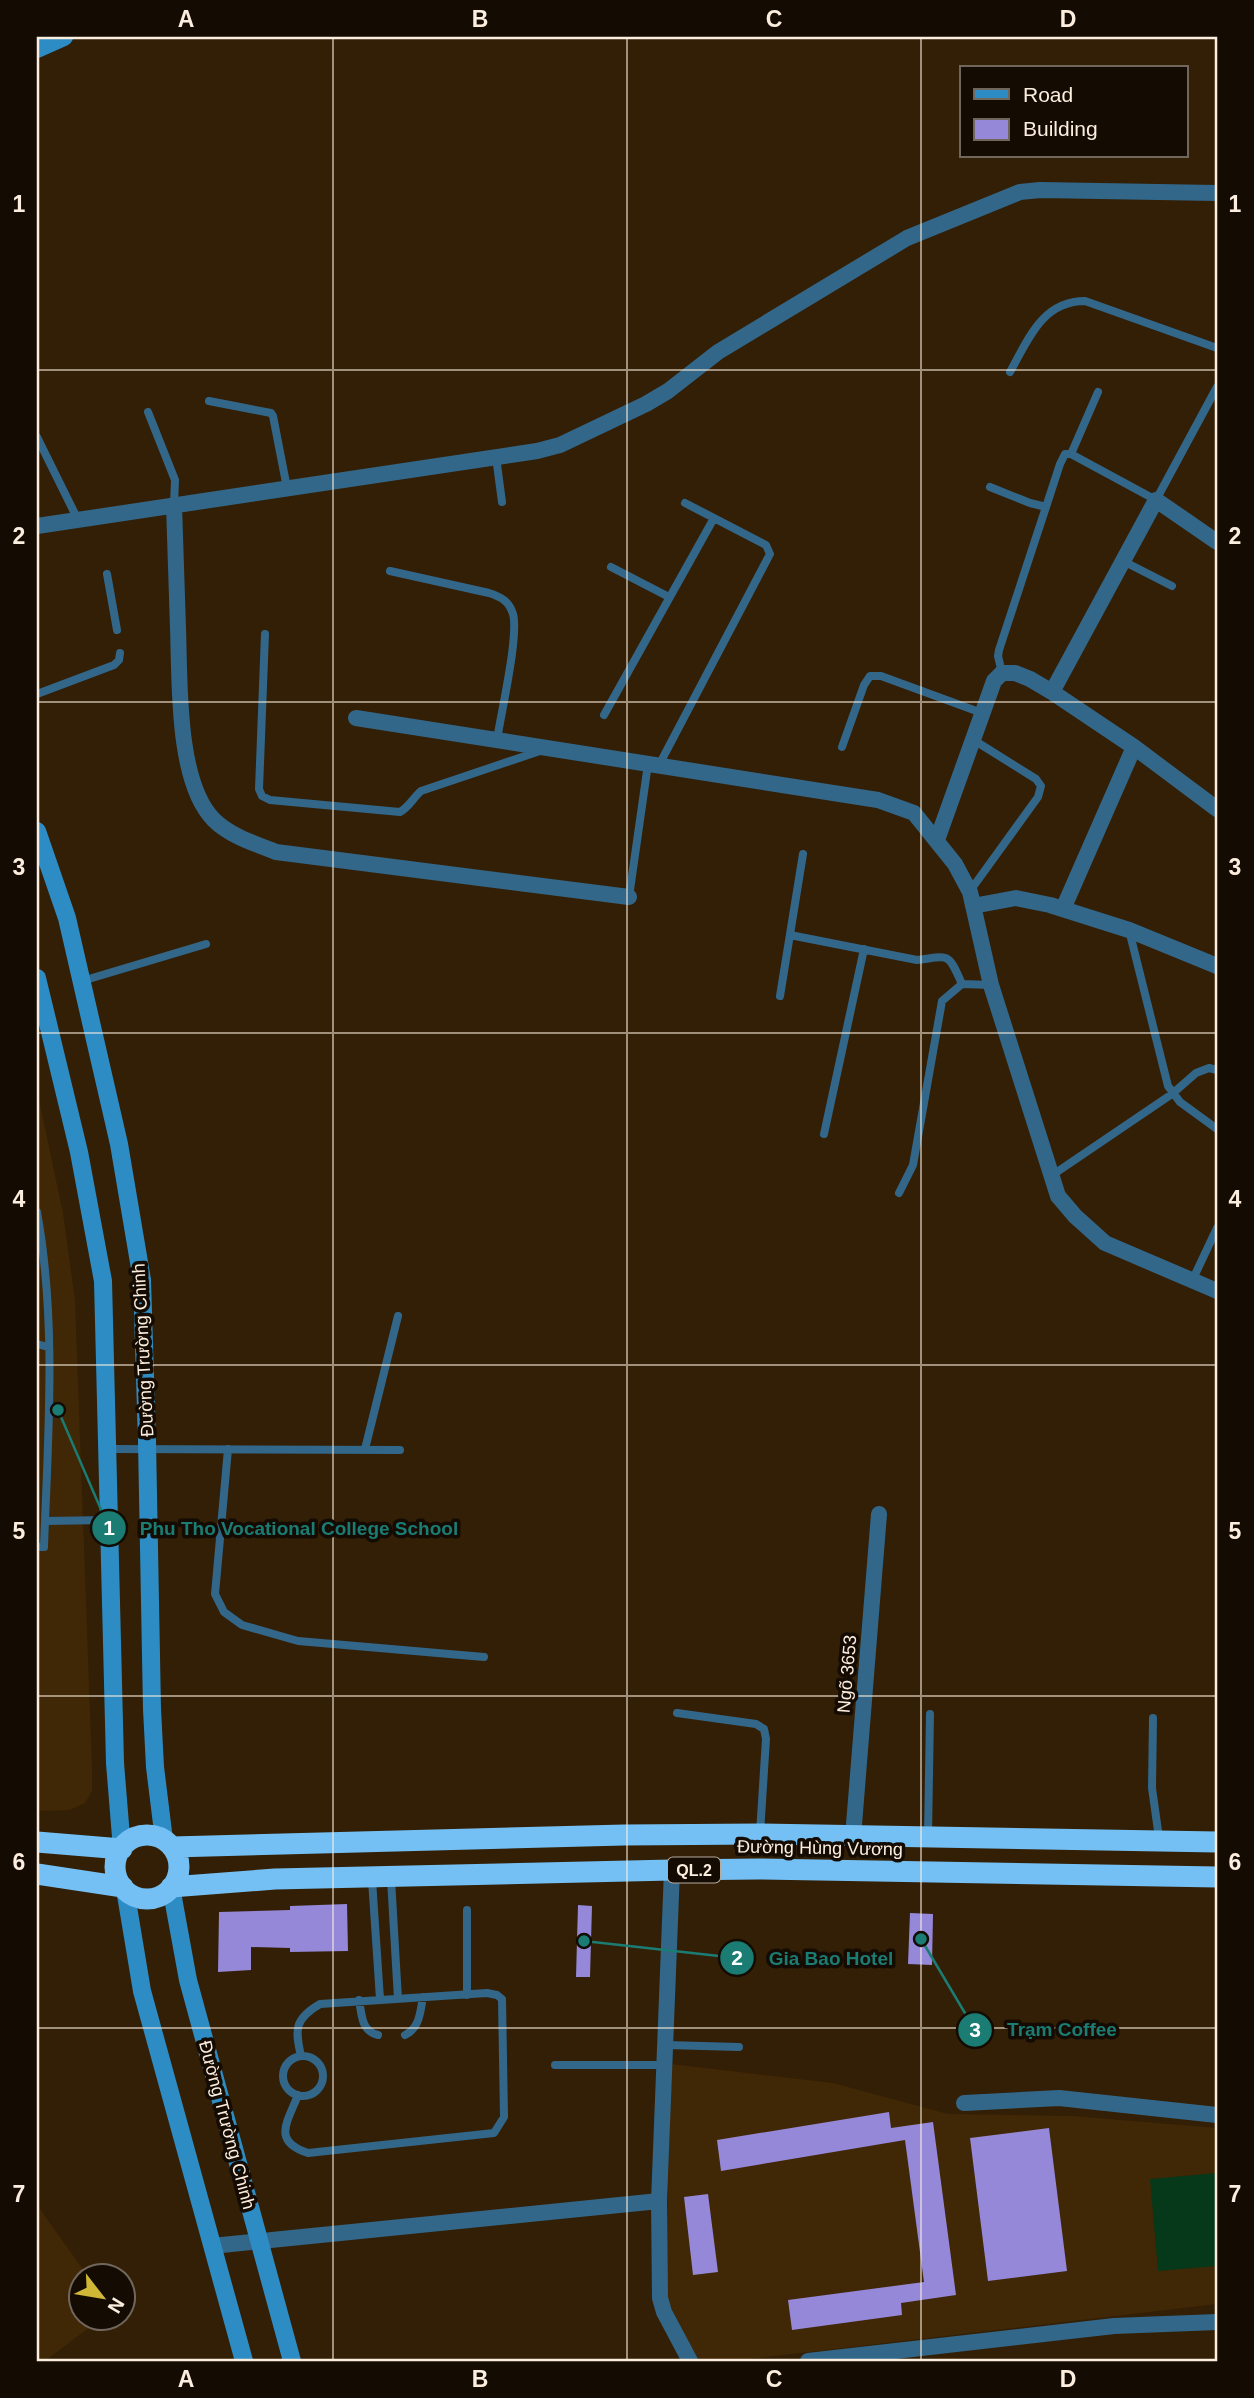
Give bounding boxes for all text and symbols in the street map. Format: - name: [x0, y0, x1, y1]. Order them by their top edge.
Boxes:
- text: A: [178, 6, 194, 32]
- text: B: [472, 6, 488, 32]
- text: C: [766, 6, 782, 32]
- text: D: [1060, 6, 1076, 32]
- legend: [960, 66, 1188, 158]
- text: Road: [1023, 83, 1073, 106]
- text: Building: [1023, 117, 1098, 140]
- text: 1: [13, 191, 26, 217]
- text: 1: [1229, 191, 1242, 217]
- text: 2: [13, 523, 25, 549]
- text: 2: [1229, 523, 1241, 549]
- text: 3: [13, 854, 25, 880]
- text: 3: [1229, 854, 1241, 880]
- text: 4: [13, 1186, 26, 1212]
- text: 4: [1229, 1186, 1242, 1212]
- street label: Đường Trường Chinh: [128, 1263, 158, 1437]
- callout: Phu Tho Vocational College School: [91, 1508, 473, 1548]
- text: 1: [103, 1516, 115, 1539]
- text: 5: [13, 1518, 26, 1544]
- text: Phu Tho Vocational College School: [140, 1518, 458, 1539]
- text: 5: [1229, 1518, 1242, 1544]
- street label: Ngõ 3653: [834, 1634, 860, 1714]
- street label: Đường Hùng Vương: [737, 1837, 903, 1859]
- text: 6: [13, 1849, 25, 1875]
- text: 6: [1229, 1849, 1241, 1875]
- road number: QL.2: [668, 1858, 720, 1882]
- callout: Gia Bao Hotel: [720, 1938, 907, 1978]
- text: 2: [731, 1946, 743, 1969]
- text: Gia Bao Hotel: [769, 1948, 893, 1969]
- callout: Trạm Coffee: [958, 2010, 1131, 2050]
- text: 3: [969, 2018, 981, 2041]
- text: Trạm Coffee: [1007, 2019, 1117, 2040]
- street label: Đường Trường Chinh: [195, 2038, 259, 2212]
- text: 7: [13, 2181, 25, 2207]
- text: 7: [1229, 2181, 1241, 2207]
- north arrow: [66, 2262, 136, 2332]
- text: N: [104, 2294, 129, 2317]
- text: A: [178, 2366, 194, 2392]
- text: B: [472, 2366, 488, 2392]
- text: C: [766, 2366, 782, 2392]
- text: D: [1060, 2366, 1076, 2392]

